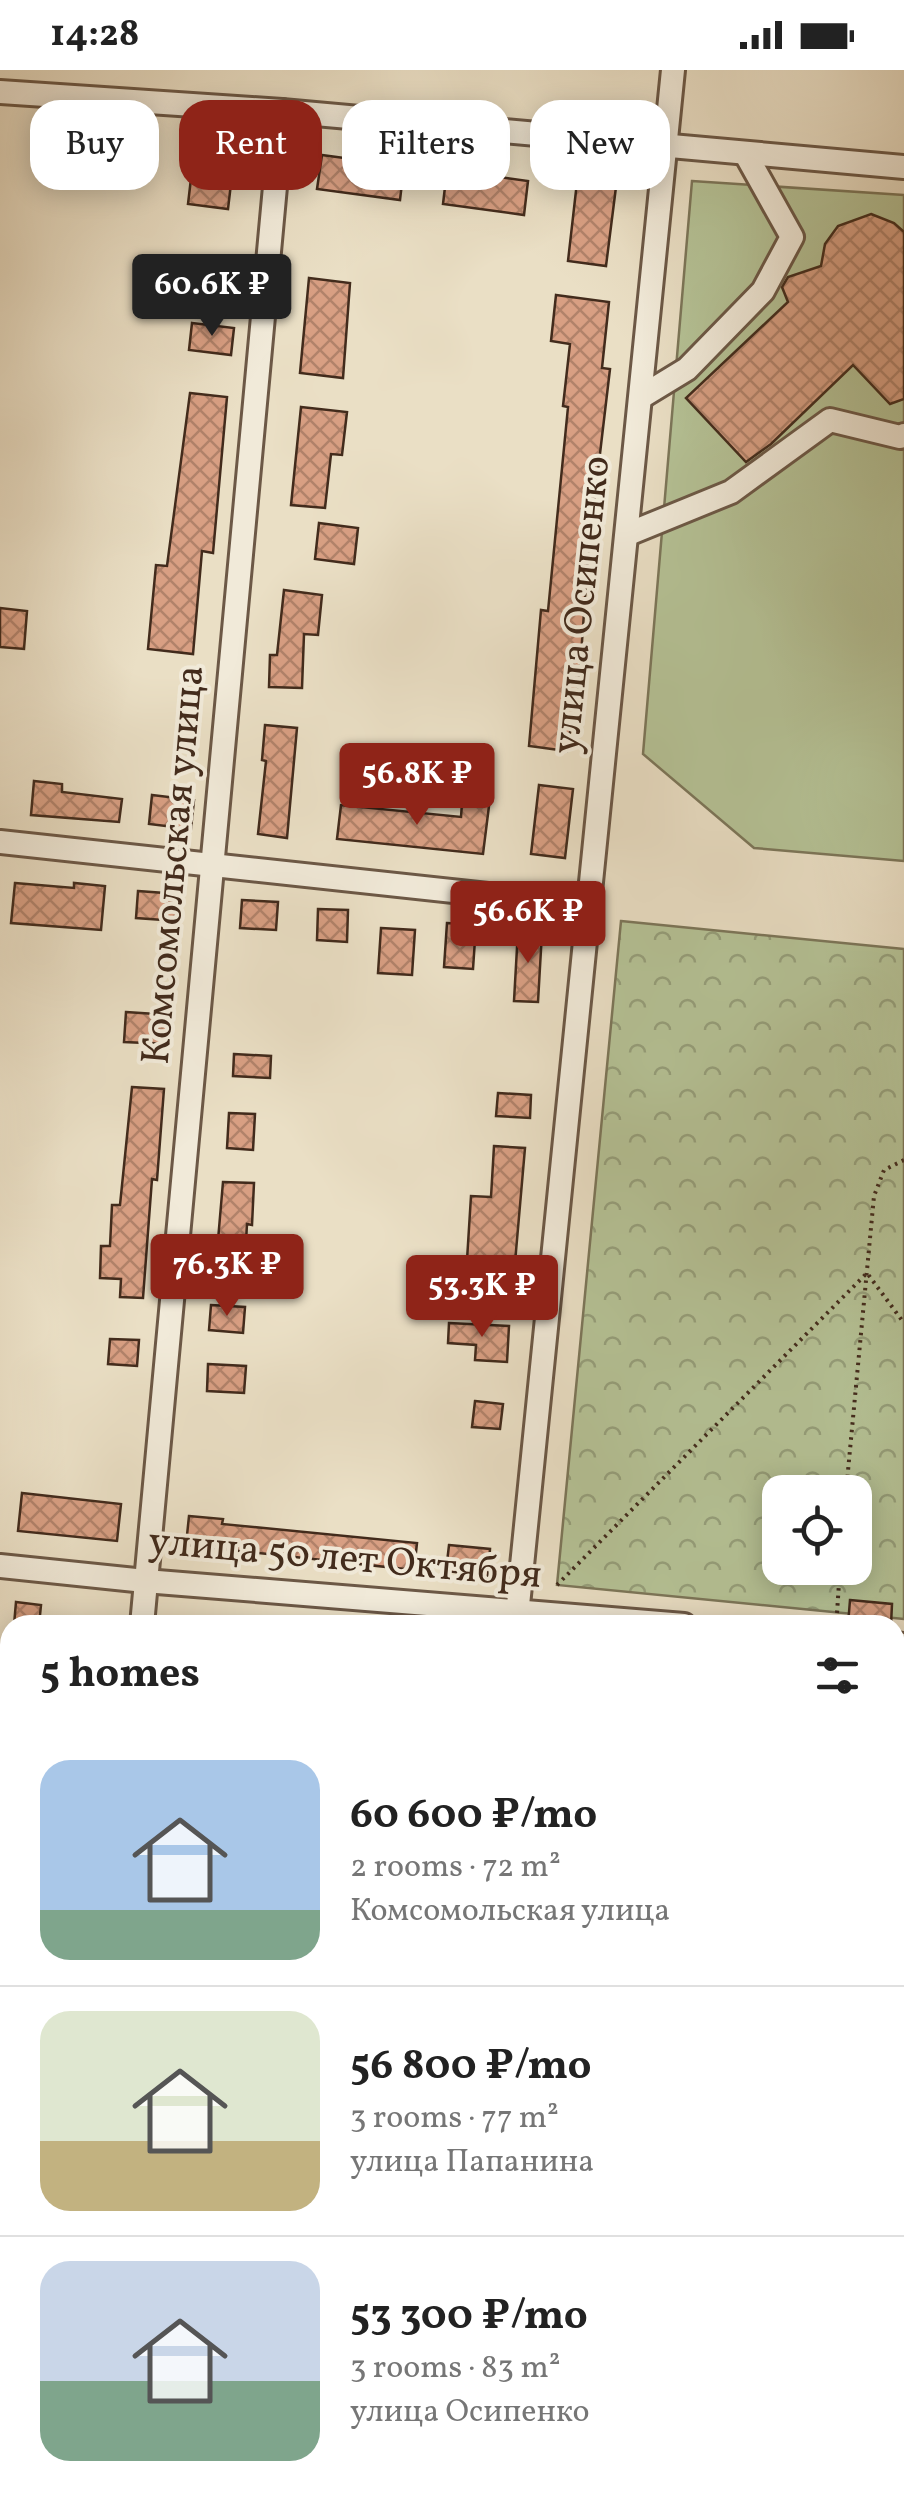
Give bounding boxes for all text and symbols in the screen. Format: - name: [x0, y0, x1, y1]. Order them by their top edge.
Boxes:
- text: 14:28: [50, 9, 140, 62]
- chip: Buy: [30, 100, 159, 190]
- chip: Rent: [179, 100, 322, 190]
- chip: Filters: [342, 100, 510, 190]
- chip: New: [530, 100, 670, 190]
- pin: 60.6K ₽: [120, 254, 304, 339]
- text: 60.6K ₽: [154, 264, 270, 308]
- street label: улица Осипенко: [540, 453, 626, 757]
- street label: Комсомольская улица: [130, 663, 220, 1067]
- pin: 56.8K ₽: [325, 743, 509, 828]
- text: 56.8K ₽: [361, 753, 473, 797]
- pin: 56.6K ₽: [436, 881, 620, 966]
- text: 56.6K ₽: [472, 891, 584, 935]
- pin: 76.3K ₽: [135, 1234, 319, 1319]
- text: 76.3K ₽: [173, 1244, 281, 1288]
- pin: 53.3K ₽: [390, 1255, 574, 1340]
- text: 53.3K ₽: [428, 1265, 536, 1309]
- map controls: [762, 1475, 872, 1585]
- button: locate: [762, 1475, 872, 1585]
- street label: улица 50 лет Октября: [146, 1515, 544, 1605]
- text: 5 homes: [40, 1646, 200, 1705]
- icon: filters: [810, 1648, 865, 1703]
- text: 60 600 ₽/mo: [350, 1787, 597, 1846]
- icon: home: [120, 1800, 240, 1920]
- text: 2 rooms · 72 m²: [350, 1846, 561, 1890]
- text: Комсомольская улица: [350, 1890, 670, 1934]
- text: 56 800 ₽/mo: [350, 2038, 591, 2097]
- icon: home: [120, 2051, 240, 2171]
- text: 3 rooms · 77 m²: [350, 2097, 559, 2141]
- text: улица Папанина: [350, 2141, 594, 2185]
- text: 53 300 ₽/mo: [350, 2288, 588, 2347]
- icon: home: [120, 2301, 240, 2421]
- text: 3 rooms · 83 m²: [350, 2347, 561, 2391]
- text: улица Осипенко: [350, 2391, 590, 2435]

